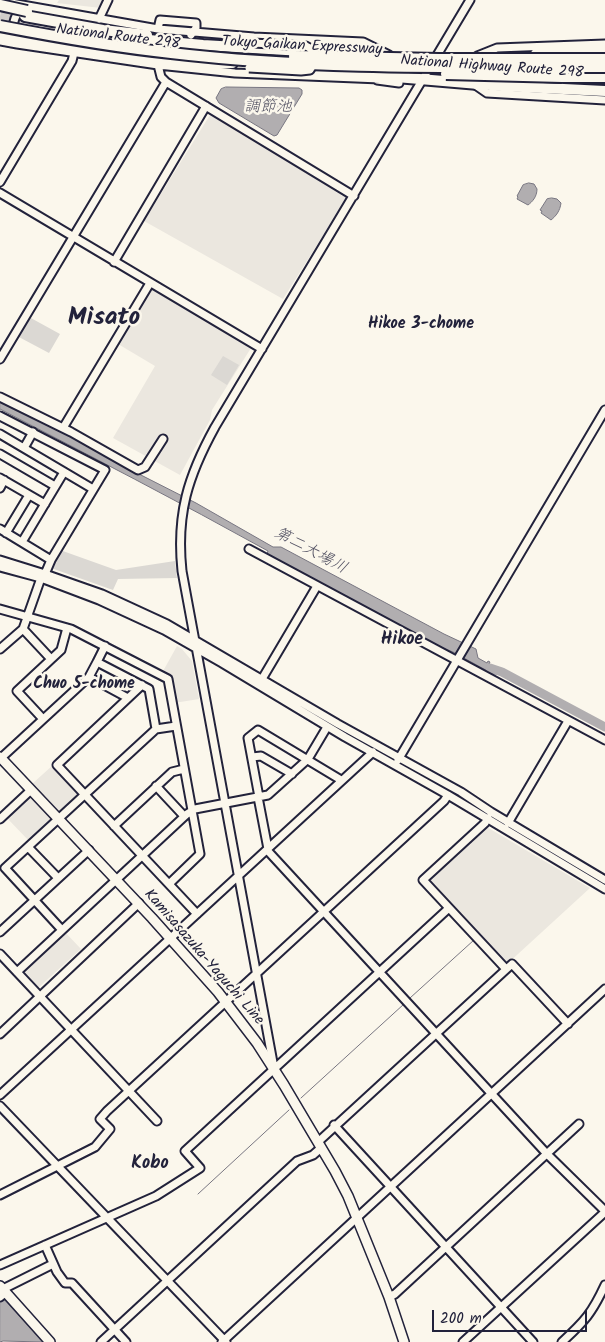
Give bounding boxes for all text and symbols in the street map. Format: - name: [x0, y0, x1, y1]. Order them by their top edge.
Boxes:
- street label: National Route 298: [55, 21, 181, 55]
- street label: Tokyo Gaikan Expressway: [221, 34, 383, 60]
- street label: National Highway Route 298: [400, 53, 584, 83]
- water label: 調節池: [244, 98, 292, 118]
- district label: Misato: [68, 305, 140, 335]
- district label: Hikoe 3-chome: [368, 315, 474, 335]
- water label: 第二大場川: [270, 525, 350, 579]
- district label: Hikoe: [381, 630, 423, 652]
- district label: Chuo 5-chome: [33, 675, 135, 695]
- street label: Kamisasazuka-Yaguchi Line: [139, 886, 267, 1030]
- district label: Kobo: [131, 1154, 169, 1176]
- scale bar: [435, 1300, 590, 1332]
- text: 200 m: [440, 1307, 482, 1331]

